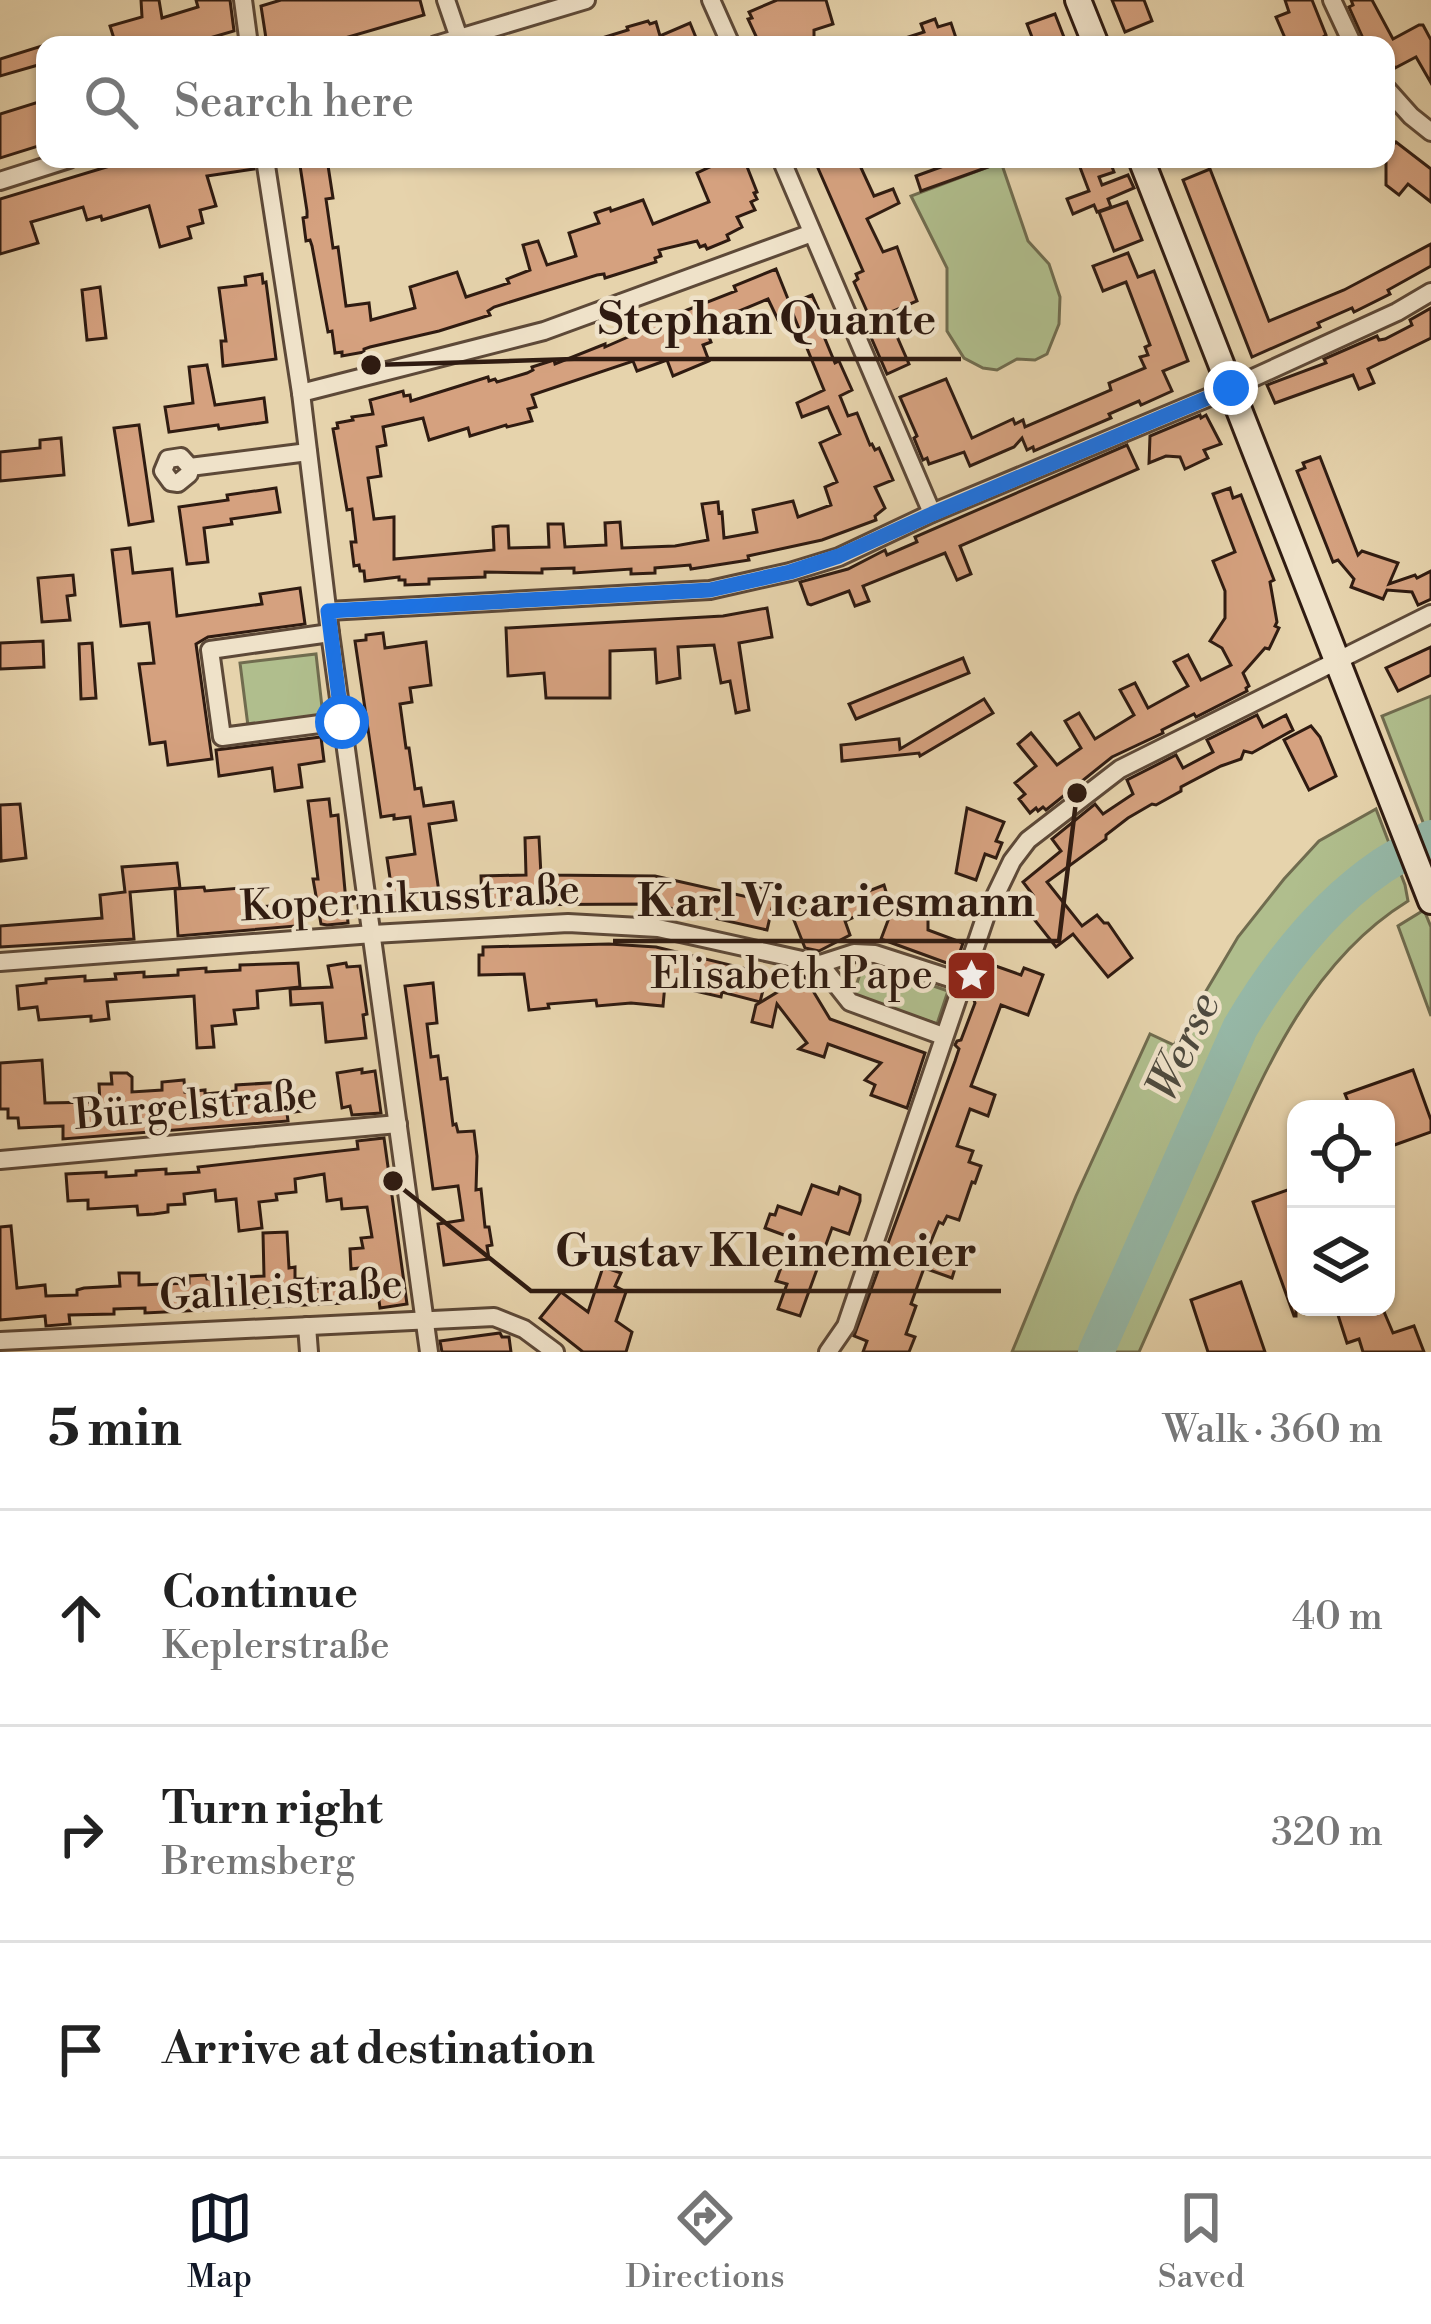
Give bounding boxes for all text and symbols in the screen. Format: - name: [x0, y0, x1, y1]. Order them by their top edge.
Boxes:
- search box: [36, 36, 1395, 168]
- icon: search: [78, 69, 144, 135]
- text: Search here: [174, 74, 414, 131]
- callout: Stephan Quante: [574, 278, 961, 359]
- text: Stephan Quante: [598, 292, 936, 349]
- route end: [1204, 361, 1258, 415]
- route start: [315, 695, 369, 749]
- callout: Karl Vicariesmann: [613, 860, 1059, 941]
- street label: Kopernikusstraße: [239, 864, 581, 934]
- text: Karl Vicariesmann: [637, 874, 1035, 931]
- place icon: Elisabeth Pape: [944, 947, 1000, 1003]
- place label: Elisabeth Pape: [651, 949, 933, 1002]
- water label: Werse: [1134, 984, 1234, 1110]
- street label: Bürgelstraße: [71, 1069, 320, 1144]
- map controls: [1287, 1100, 1395, 1316]
- button: locate: [1287, 1100, 1395, 1208]
- button: layers: [1287, 1208, 1395, 1316]
- callout: Gustav Kleinemeier: [531, 1210, 1001, 1291]
- text: Gustav Kleinemeier: [555, 1224, 977, 1281]
- street label: Galileistraße: [158, 1258, 404, 1324]
- text: 5 min: [48, 1398, 182, 1462]
- text: Walk · 360 m: [1163, 1406, 1383, 1455]
- text: Continue: [162, 1565, 358, 1622]
- icon: ahead: [48, 1585, 114, 1651]
- text: 40 m: [1292, 1593, 1383, 1642]
- text: Keplerstraße: [162, 1622, 390, 1671]
- text: Turn right: [162, 1781, 383, 1838]
- icon: right: [48, 1801, 114, 1867]
- text: 320 m: [1271, 1809, 1383, 1858]
- text: Bremsberg: [162, 1838, 356, 1887]
- icon: arrive: [48, 2017, 114, 2083]
- text: Arrive at destination: [162, 2021, 595, 2078]
- tab: Map: [187, 2185, 253, 2298]
- tab: Directions: [626, 2185, 785, 2298]
- tab: Saved: [1158, 2185, 1244, 2298]

